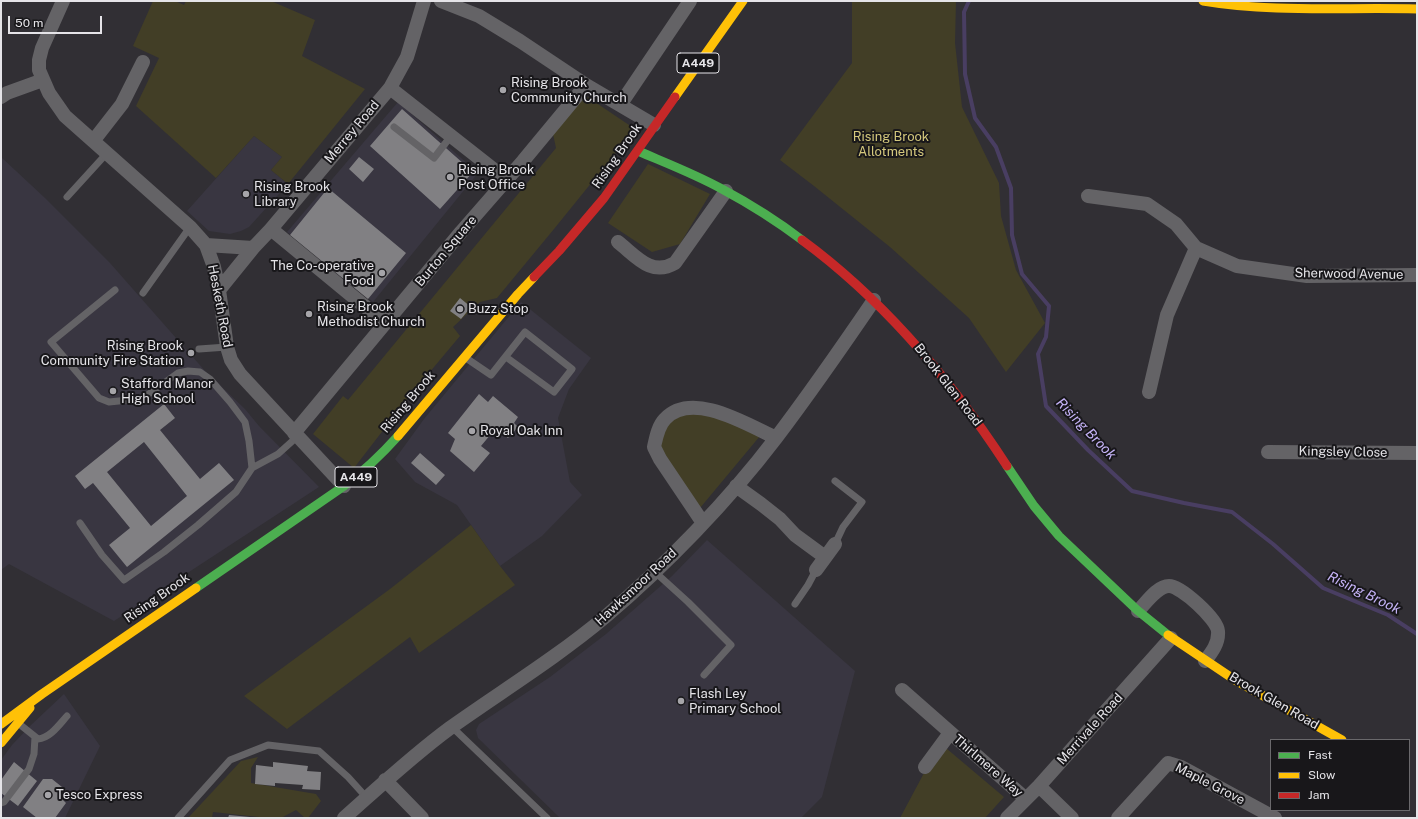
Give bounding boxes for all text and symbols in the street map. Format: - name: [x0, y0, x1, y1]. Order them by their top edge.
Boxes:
- scale bar: [10, 8, 104, 34]
- text: 50 m: [15, 16, 43, 30]
- road number: A449: [677, 53, 719, 73]
- place label: Rising Brook Community Church: [511, 75, 627, 106]
- marker: Rising Brook Community Church: [498, 85, 508, 95]
- street label: Merrey Road: [321, 97, 383, 167]
- street label: Rising Brook: [589, 120, 645, 192]
- park label: Rising Brook Allotments: [853, 129, 929, 160]
- place label: Rising Brook Post Office: [458, 162, 534, 193]
- marker: Rising Brook Post Office: [445, 172, 455, 182]
- place label: Rising Brook Library: [254, 179, 330, 210]
- marker: Rising Brook Library: [241, 189, 251, 199]
- street label: Burton Square: [412, 212, 480, 290]
- place label: The Co-operative Food: [271, 258, 374, 289]
- street label: Hesketh Road: [204, 263, 236, 349]
- street label: Sherwood Avenue: [1294, 265, 1404, 283]
- marker: The Co-operative Food: [377, 268, 387, 278]
- place label: Rising Brook Methodist Church: [317, 299, 425, 330]
- place label: Buzz Stop: [468, 301, 528, 317]
- marker: Buzz Stop: [455, 304, 465, 314]
- marker: Rising Brook Methodist Church: [304, 309, 314, 319]
- place label: Rising Brook Community Fire Station: [41, 338, 183, 369]
- street label: Brook Glen Road: [911, 340, 985, 430]
- marker: Rising Brook Community Fire Station: [186, 348, 196, 358]
- street label: Rising Brook: [378, 368, 438, 436]
- place label: Stafford Manor High School: [121, 376, 213, 407]
- marker: Stafford Manor High School: [108, 386, 118, 396]
- water label: Rising Brook: [1052, 395, 1120, 463]
- place label: Royal Oak Inn: [480, 423, 563, 439]
- marker: Royal Oak Inn: [467, 426, 477, 436]
- street label: Kingsley Close: [1298, 443, 1388, 461]
- road number: A449: [335, 467, 377, 487]
- street label: Hawksmoor Road: [592, 545, 680, 629]
- water label: Rising Brook: [1325, 568, 1403, 618]
- street label: Rising Brook: [121, 570, 193, 626]
- street label: Brook Glen Road: [1226, 669, 1322, 733]
- place label: Flash Ley Primary School: [689, 686, 781, 717]
- street label: Merrivale Road: [1054, 690, 1126, 768]
- marker: Flash Ley Primary School: [676, 696, 686, 706]
- street label: Thirlmere Way: [950, 731, 1026, 801]
- legend: [1270, 739, 1410, 811]
- text: Fast: [1308, 748, 1332, 762]
- street label: Maple Grove: [1173, 760, 1247, 808]
- text: Slow: [1308, 768, 1335, 782]
- place label: Tesco Express: [56, 787, 143, 803]
- text: Jam: [1308, 788, 1330, 802]
- marker: Tesco Express: [43, 790, 53, 800]

